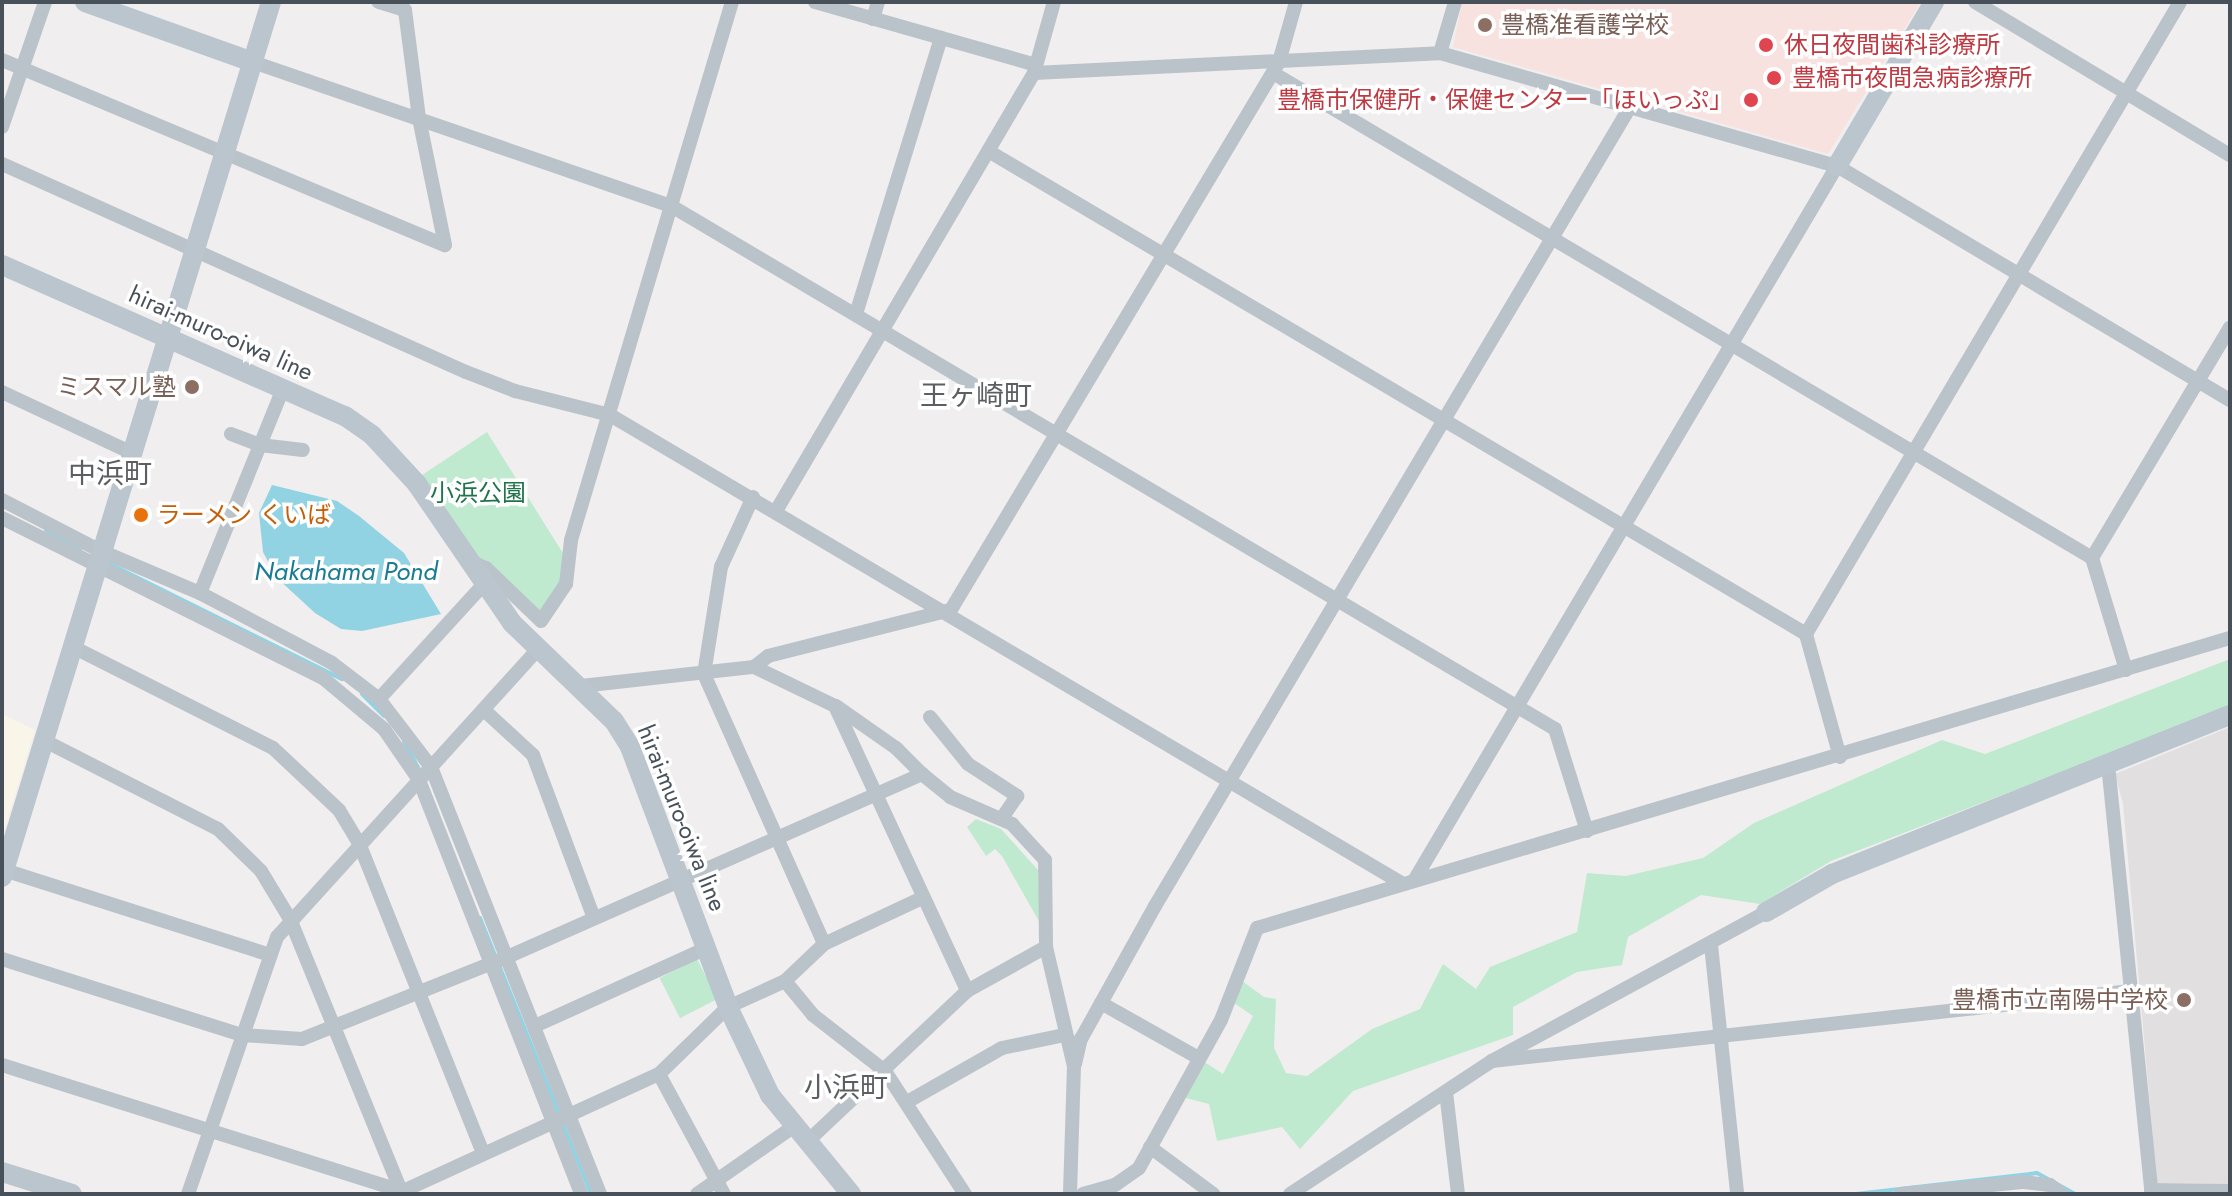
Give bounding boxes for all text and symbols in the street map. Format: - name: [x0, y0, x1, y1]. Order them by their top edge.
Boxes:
- place label: 豊橋准看護学校: [1501, 11, 1669, 39]
- marker: 豊橋准看護学校: [1476, 16, 1494, 34]
- place label: 休日夜間歯科診療所: [1784, 31, 2000, 59]
- marker: 休日夜間歯科診療所: [1755, 34, 1777, 56]
- place label: 豊橋市夜間急病診療所: [1792, 64, 2032, 92]
- marker: 豊橋市夜間急病診療所: [1763, 67, 1785, 89]
- place label: 豊橋市保健所・保健センター「ほいっぷ」: [1277, 86, 1733, 114]
- marker: 豊橋市保健所・保健センター「ほいっぷ」: [1740, 89, 1762, 111]
- street label: hirai-muro-oiwa line: [125, 280, 317, 386]
- place label: ミスマル塾: [56, 373, 176, 401]
- marker: ミスマル塾: [183, 378, 201, 396]
- district label: 王ヶ崎町: [920, 379, 1032, 413]
- district label: 中浜町: [68, 457, 152, 491]
- park label: 小浜公園: [430, 479, 526, 507]
- place label: ラーメン くいば: [157, 501, 332, 529]
- marker: ラーメン くいば: [132, 506, 150, 524]
- water label: Nakahama Pond: [254, 556, 438, 588]
- street label: hirai-muro-oiwa line: [631, 721, 733, 915]
- place label: 豊橋市立南陽中学校: [1952, 986, 2168, 1014]
- marker: 豊橋市立南陽中学校: [2175, 991, 2193, 1009]
- district label: 小浜町: [804, 1071, 888, 1105]

